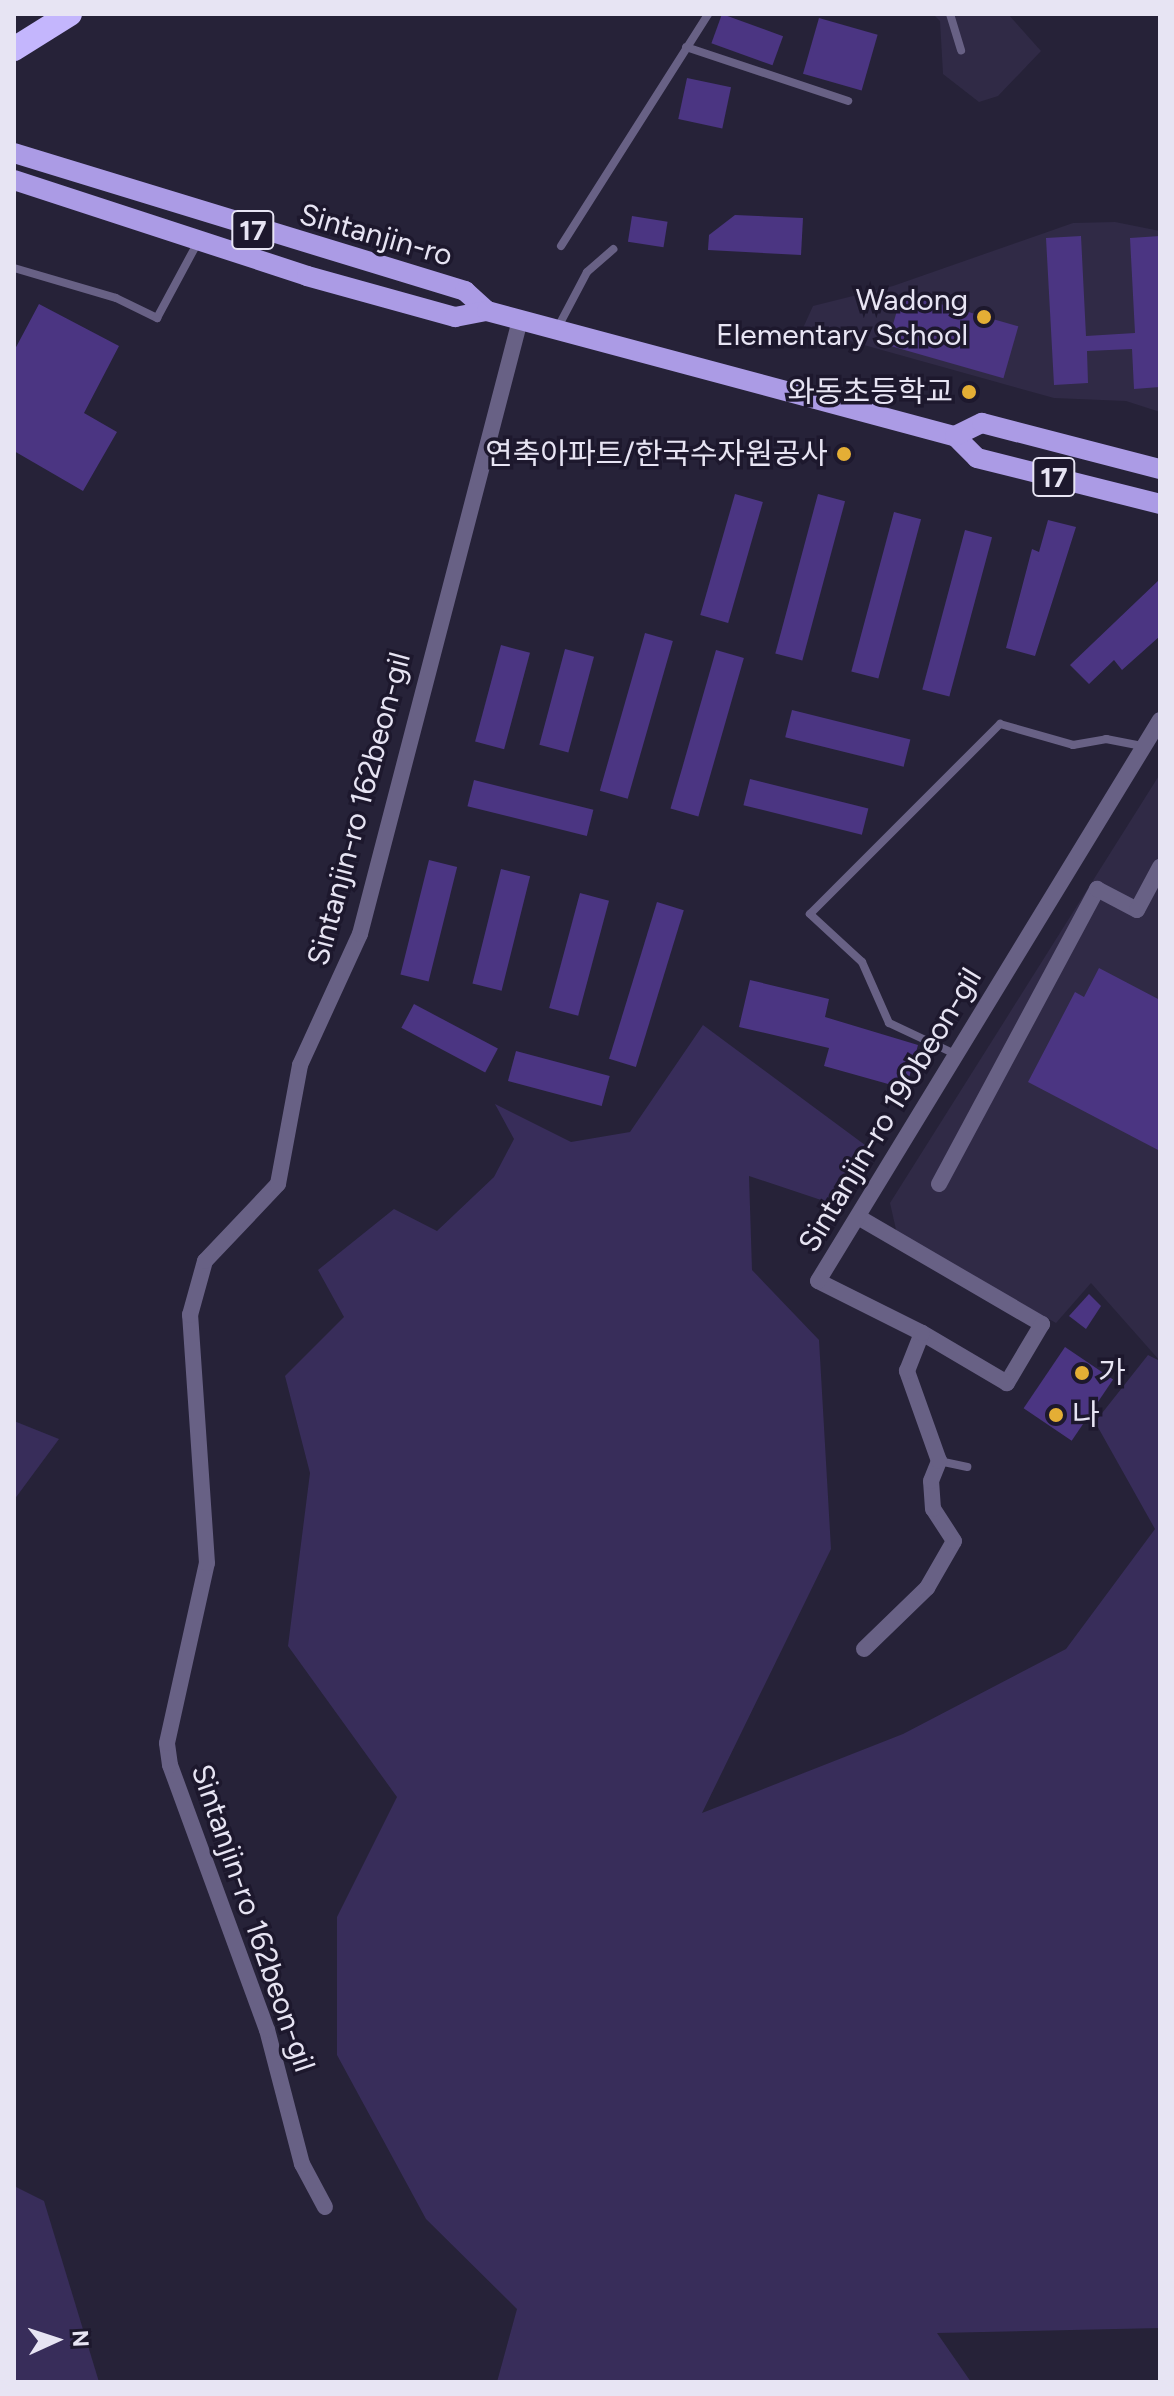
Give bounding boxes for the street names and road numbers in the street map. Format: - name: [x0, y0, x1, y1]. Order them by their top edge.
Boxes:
- street label: Sintanjin-ro: [295, 196, 457, 274]
- road number: 17: [231, 206, 275, 254]
- road number: 17: [1032, 453, 1076, 501]
- street label: Sintanjin-ro 162beon-gil: [300, 649, 418, 969]
- street label: Sintanjin-ro 190beon-gil: [791, 961, 989, 1259]
- street label: Sintanjin-ro 162beon-gil: [183, 1760, 323, 2076]

